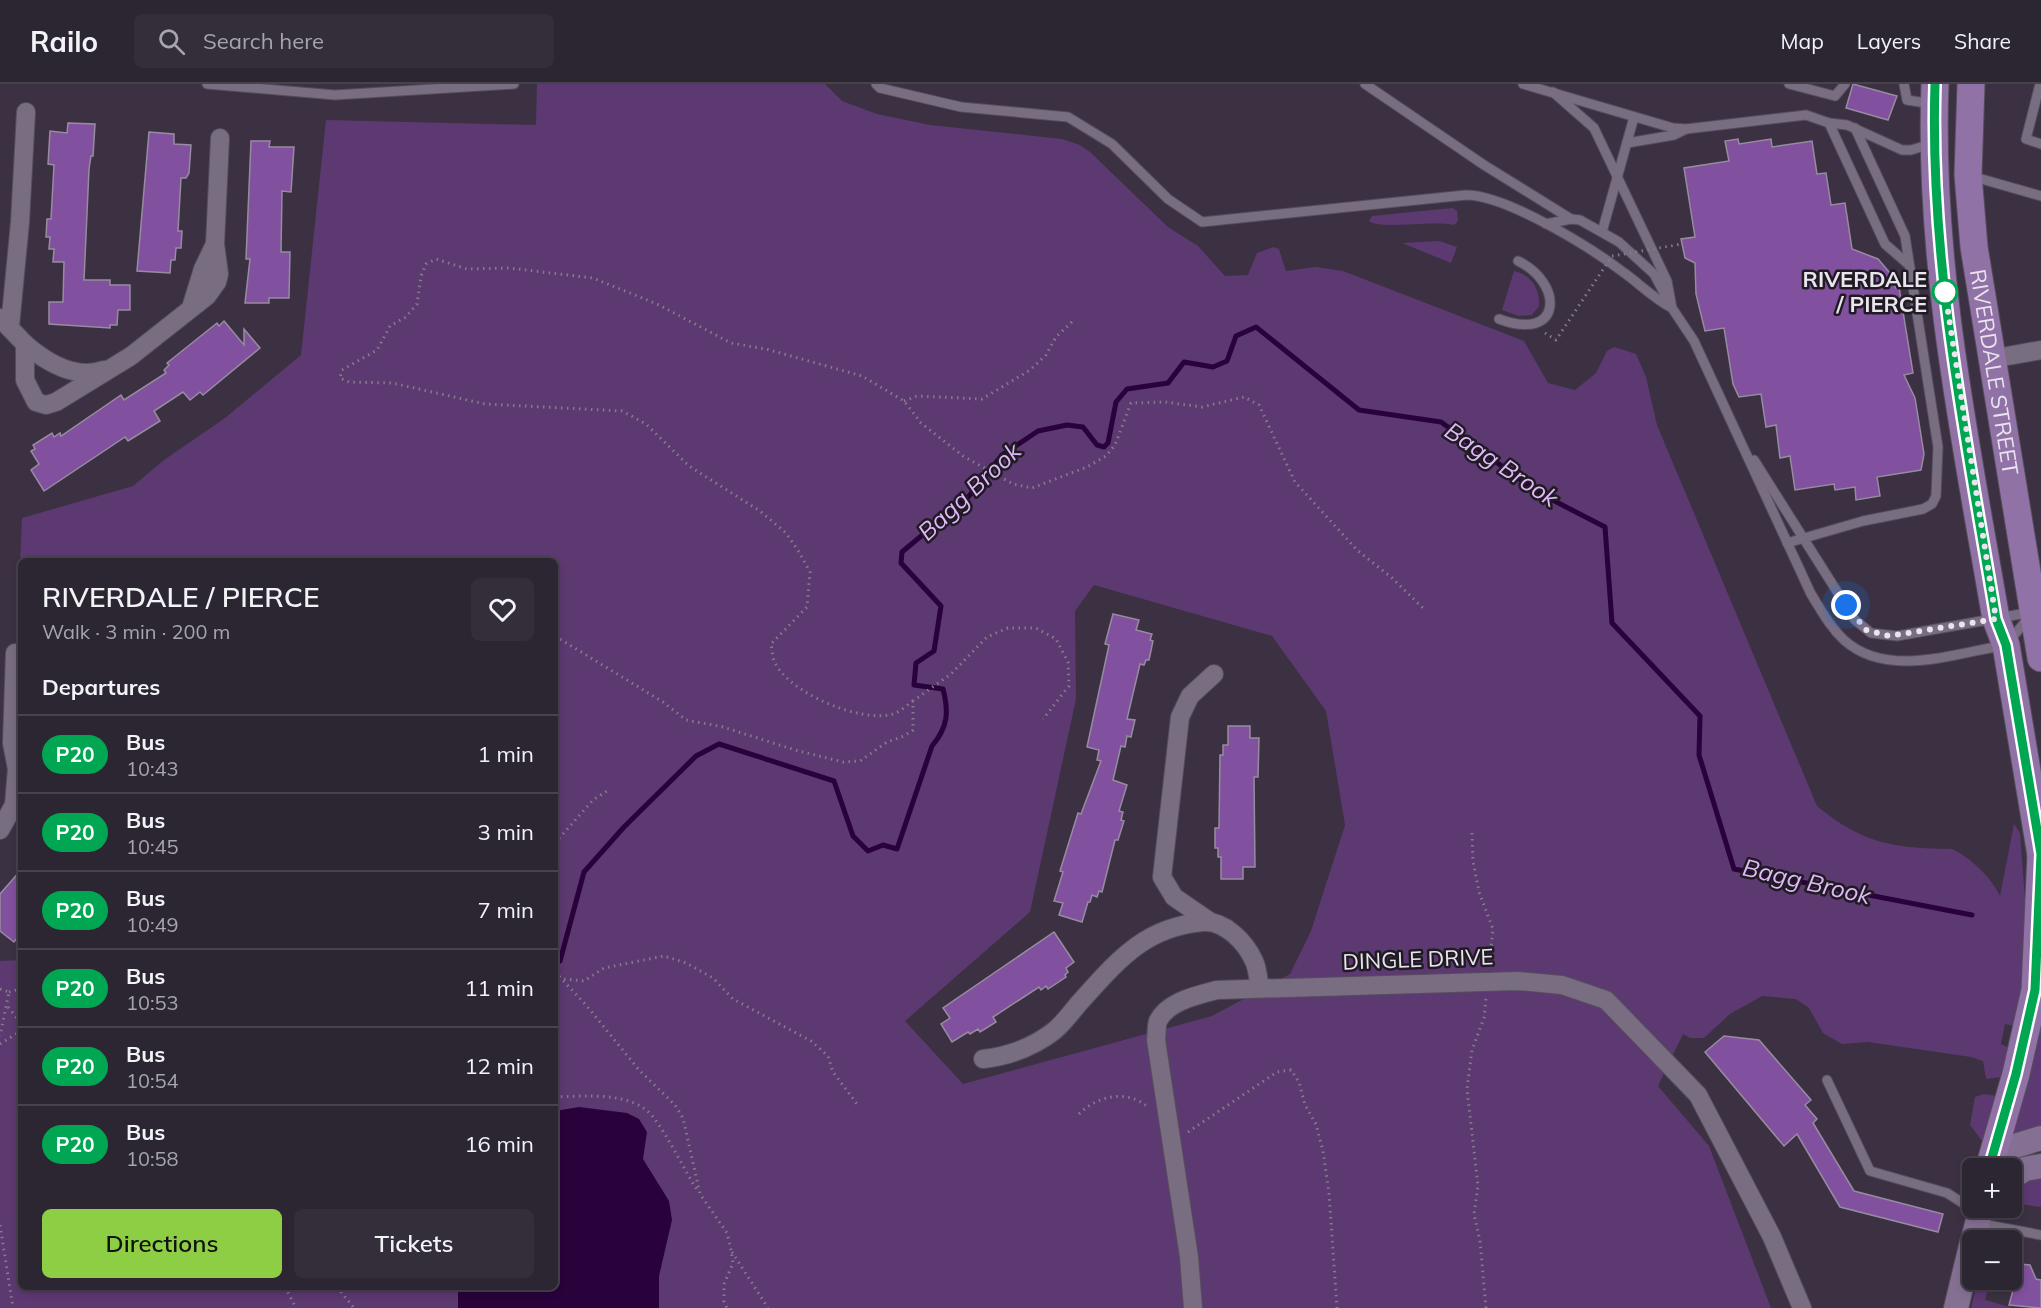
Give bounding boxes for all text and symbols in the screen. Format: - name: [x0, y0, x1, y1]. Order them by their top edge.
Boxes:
- search box: [134, 14, 554, 68]
- text: Railo: [30, 24, 98, 59]
- icon: search: [155, 25, 188, 58]
- text: Search here: [203, 27, 324, 55]
- text: Map: [1781, 28, 1824, 54]
- text: Layers: [1857, 28, 1921, 54]
- text: Share: [1954, 28, 2011, 54]
- place label: RIVERDALE / PIERCE: [1803, 265, 1927, 318]
- street label: RIVERDALE STREET: [1964, 267, 2025, 477]
- marker: RIVERDALE / PIERCE: [1932, 279, 1958, 305]
- water label: Bagg Brook: [1439, 415, 1565, 513]
- water label: Bagg Brook: [911, 435, 1027, 546]
- button: heart: [471, 578, 534, 641]
- text: RIVERDALE / PIERCE: [42, 579, 319, 614]
- your location: [1831, 590, 1861, 620]
- text: Walk · 3 min · 200 m: [42, 619, 230, 644]
- text: Departures: [42, 673, 160, 701]
- text: Bus: [126, 728, 165, 756]
- text: 1 min: [478, 740, 534, 768]
- text: P20: [55, 741, 95, 767]
- text: 10:43: [126, 756, 179, 781]
- text: Bus: [126, 806, 165, 834]
- text: 3 min: [478, 818, 534, 846]
- text: P20: [55, 819, 95, 845]
- text: 10:45: [126, 834, 179, 859]
- water label: Bagg Brook: [1740, 852, 1875, 910]
- text: Bus: [126, 884, 165, 912]
- text: 7 min: [478, 896, 534, 924]
- text: P20: [55, 897, 95, 923]
- text: 10:49: [126, 912, 179, 937]
- street label: DINGLE DRIVE: [1342, 942, 1494, 976]
- text: Bus: [126, 962, 165, 990]
- text: 11 min: [464, 974, 534, 1002]
- text: P20: [55, 975, 95, 1001]
- text: 10:53: [126, 990, 179, 1015]
- text: Bus: [126, 1040, 165, 1068]
- text: 12 min: [464, 1052, 534, 1080]
- text: P20: [55, 1053, 95, 1079]
- text: 10:54: [126, 1068, 179, 1093]
- text: Bus: [126, 1118, 165, 1146]
- text: 16 min: [464, 1130, 534, 1158]
- text: P20: [55, 1131, 95, 1157]
- text: 10:58: [126, 1146, 179, 1171]
- map controls: [1962, 1158, 2022, 1290]
- button: +: [1962, 1158, 2022, 1218]
- button: Directions: [42, 1209, 282, 1278]
- button: Tickets: [294, 1209, 534, 1278]
- button: −: [1962, 1230, 2022, 1290]

